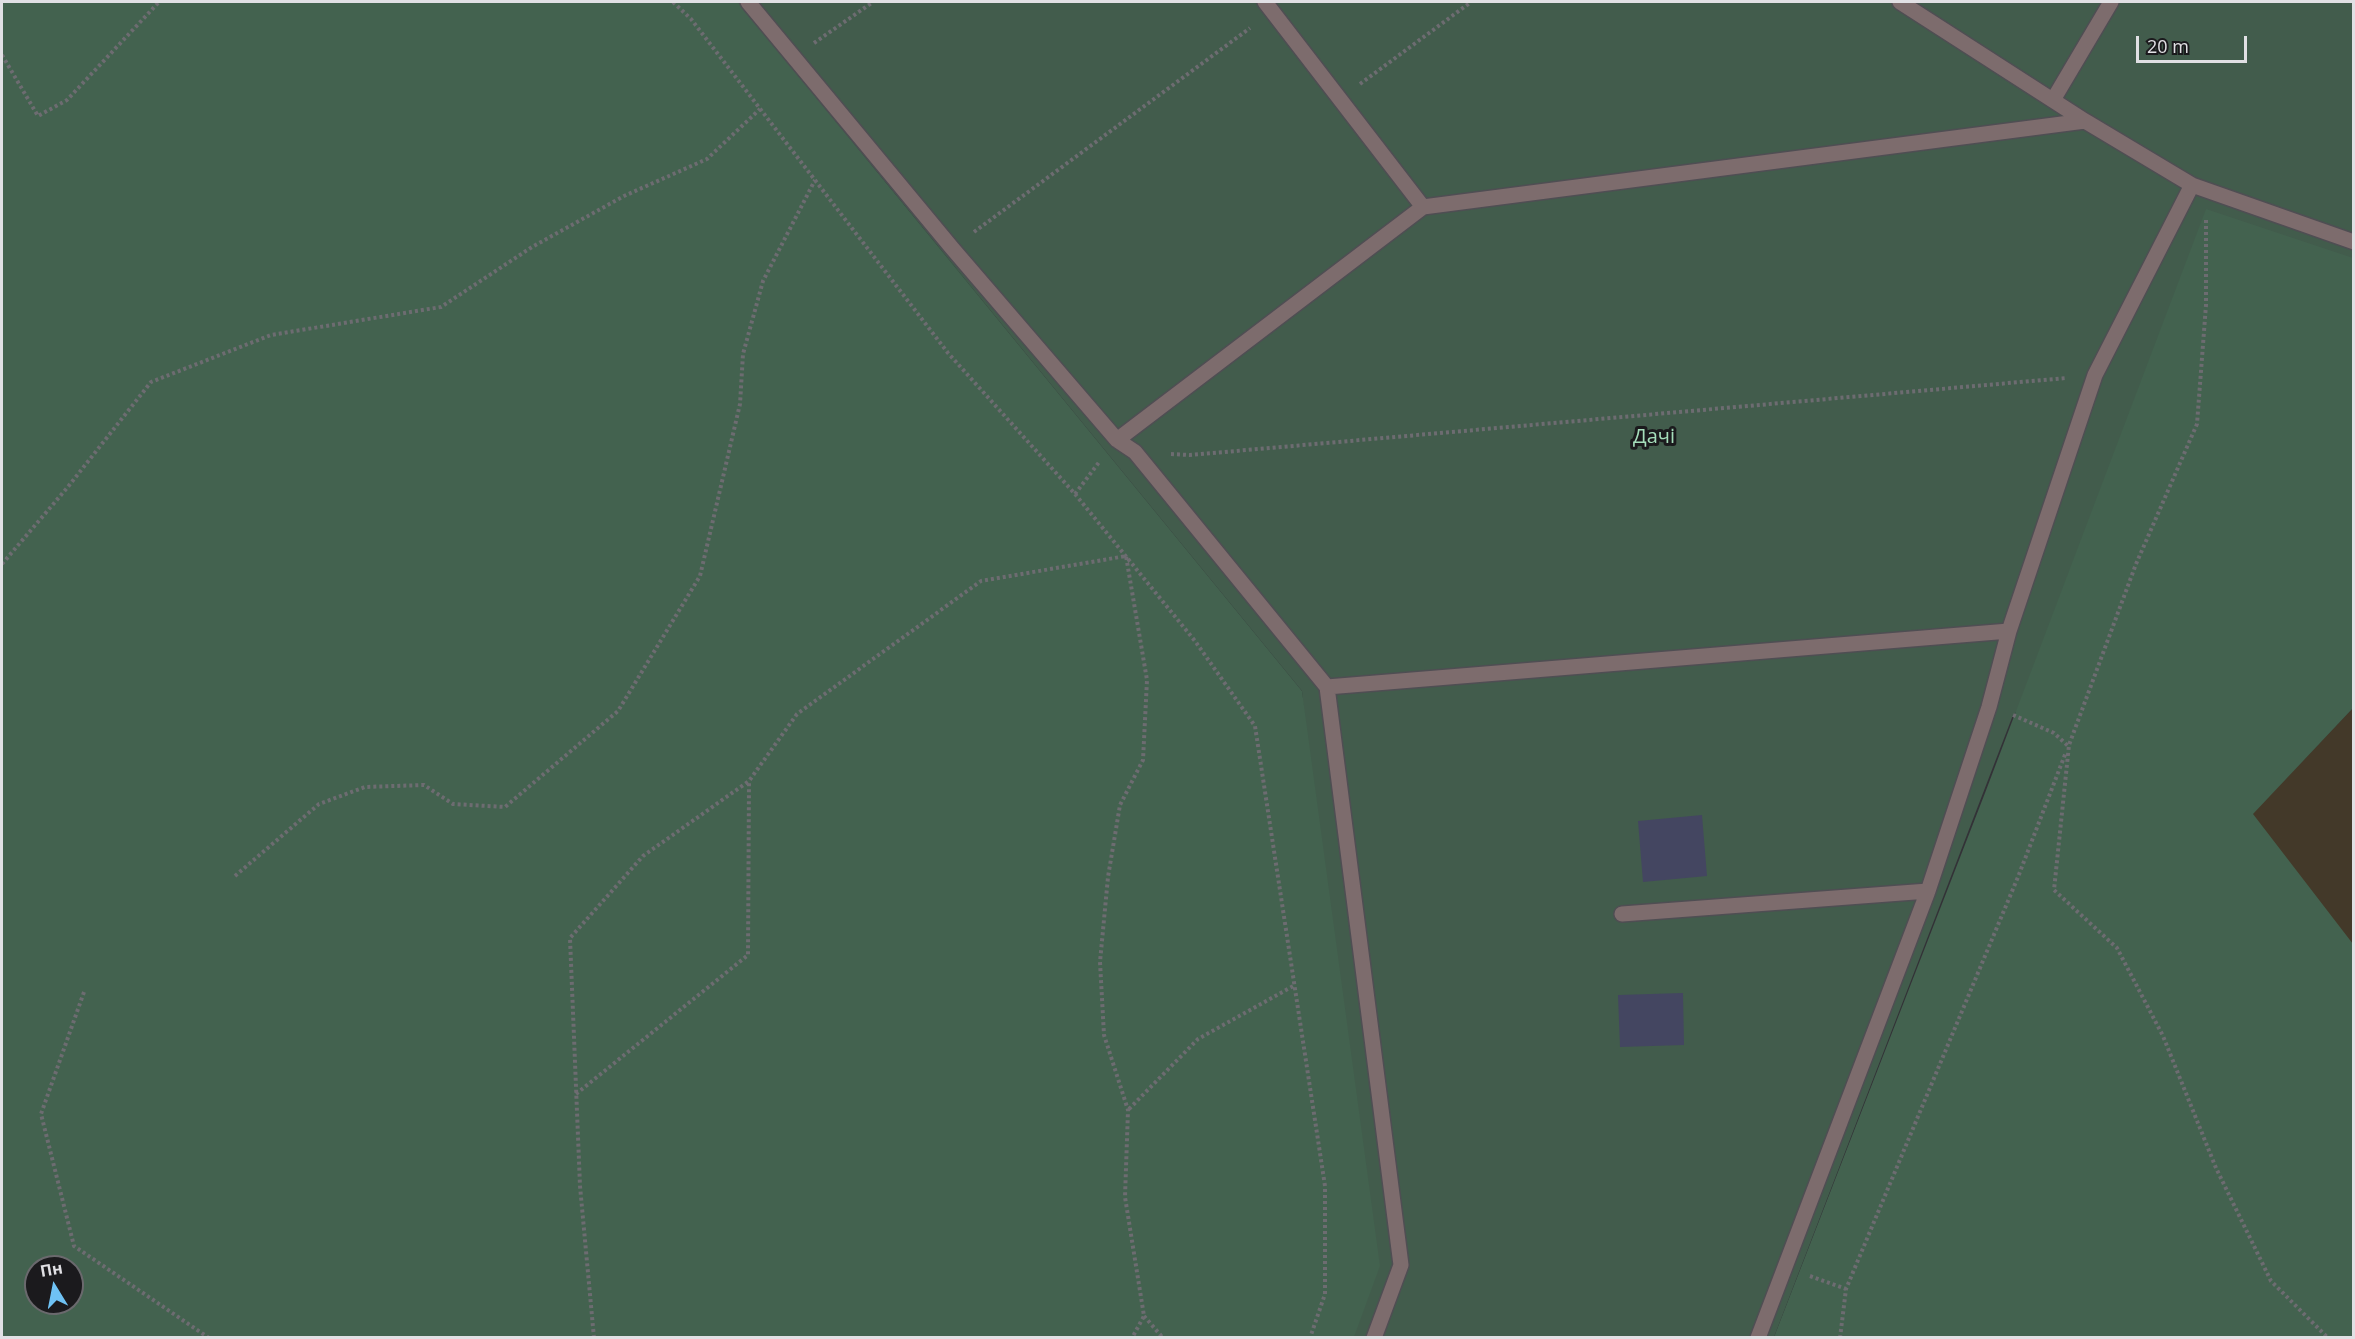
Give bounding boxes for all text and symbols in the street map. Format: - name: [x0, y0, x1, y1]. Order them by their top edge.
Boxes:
- scale bar: [2139, 24, 2250, 62]
- text: 20 m: [2147, 34, 2189, 58]
- park label: Дачі: [1633, 425, 1675, 449]
- north arrow: [24, 1255, 84, 1315]
- text: Пн: [38, 1256, 64, 1282]

